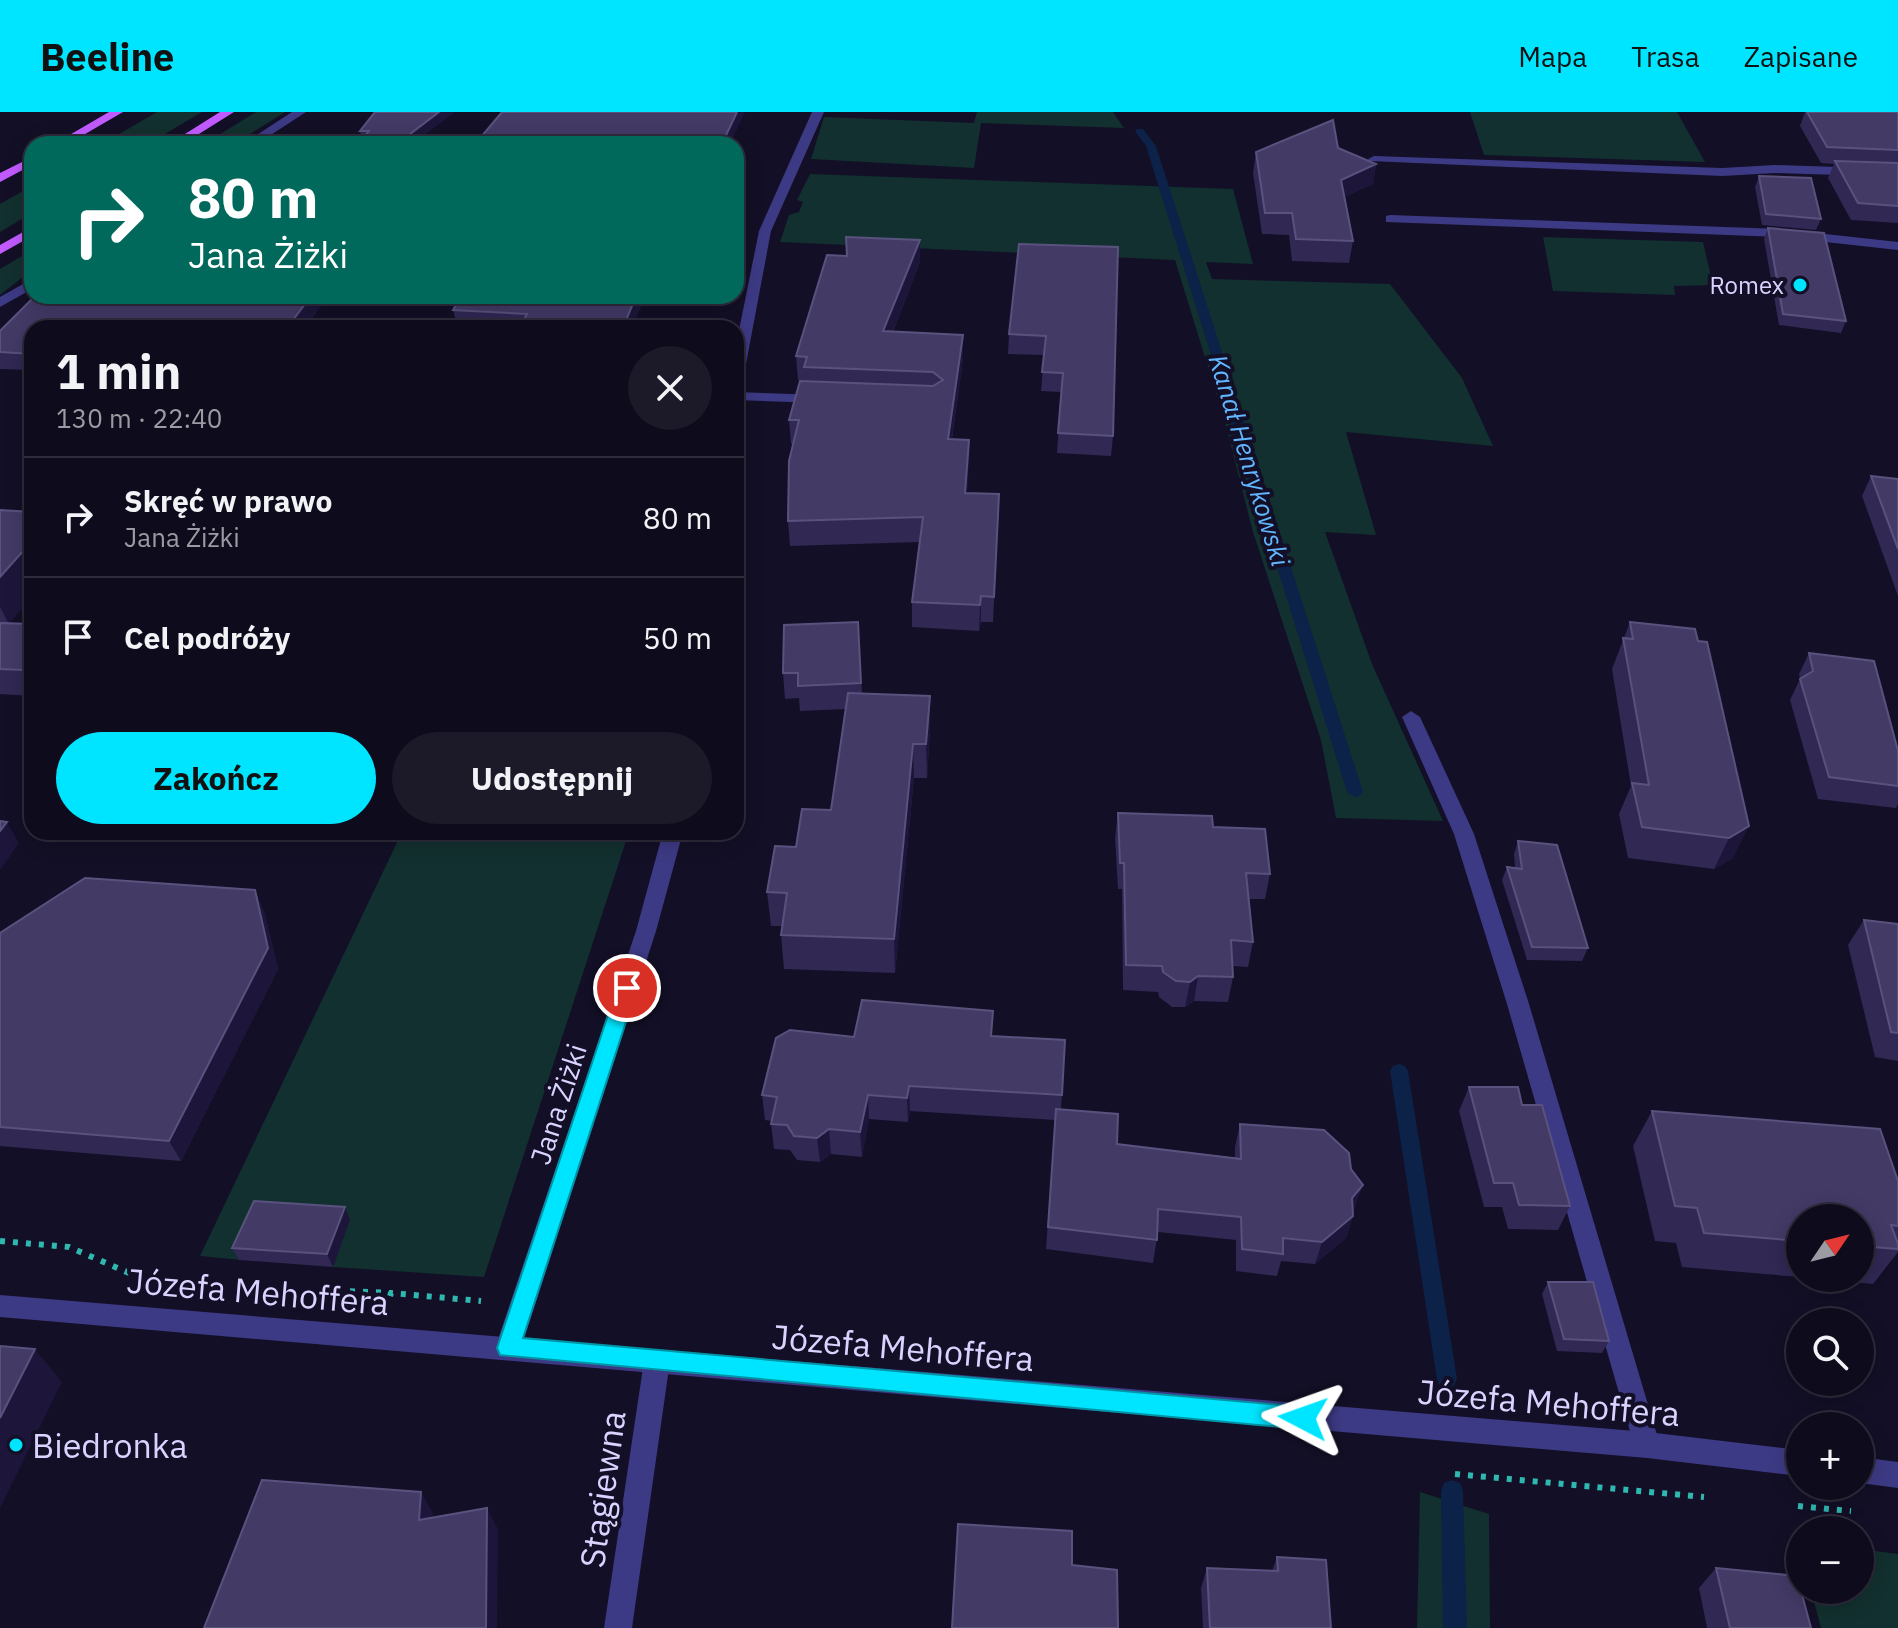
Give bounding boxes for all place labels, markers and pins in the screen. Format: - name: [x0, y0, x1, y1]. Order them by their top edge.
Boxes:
- place label: Romex: [1710, 269, 1784, 301]
- marker: Romex: [1791, 276, 1809, 294]
- pin: [593, 954, 661, 1022]
- place label: Biedronka: [32, 1423, 188, 1467]
- marker: Biedronka: [7, 1436, 25, 1454]

